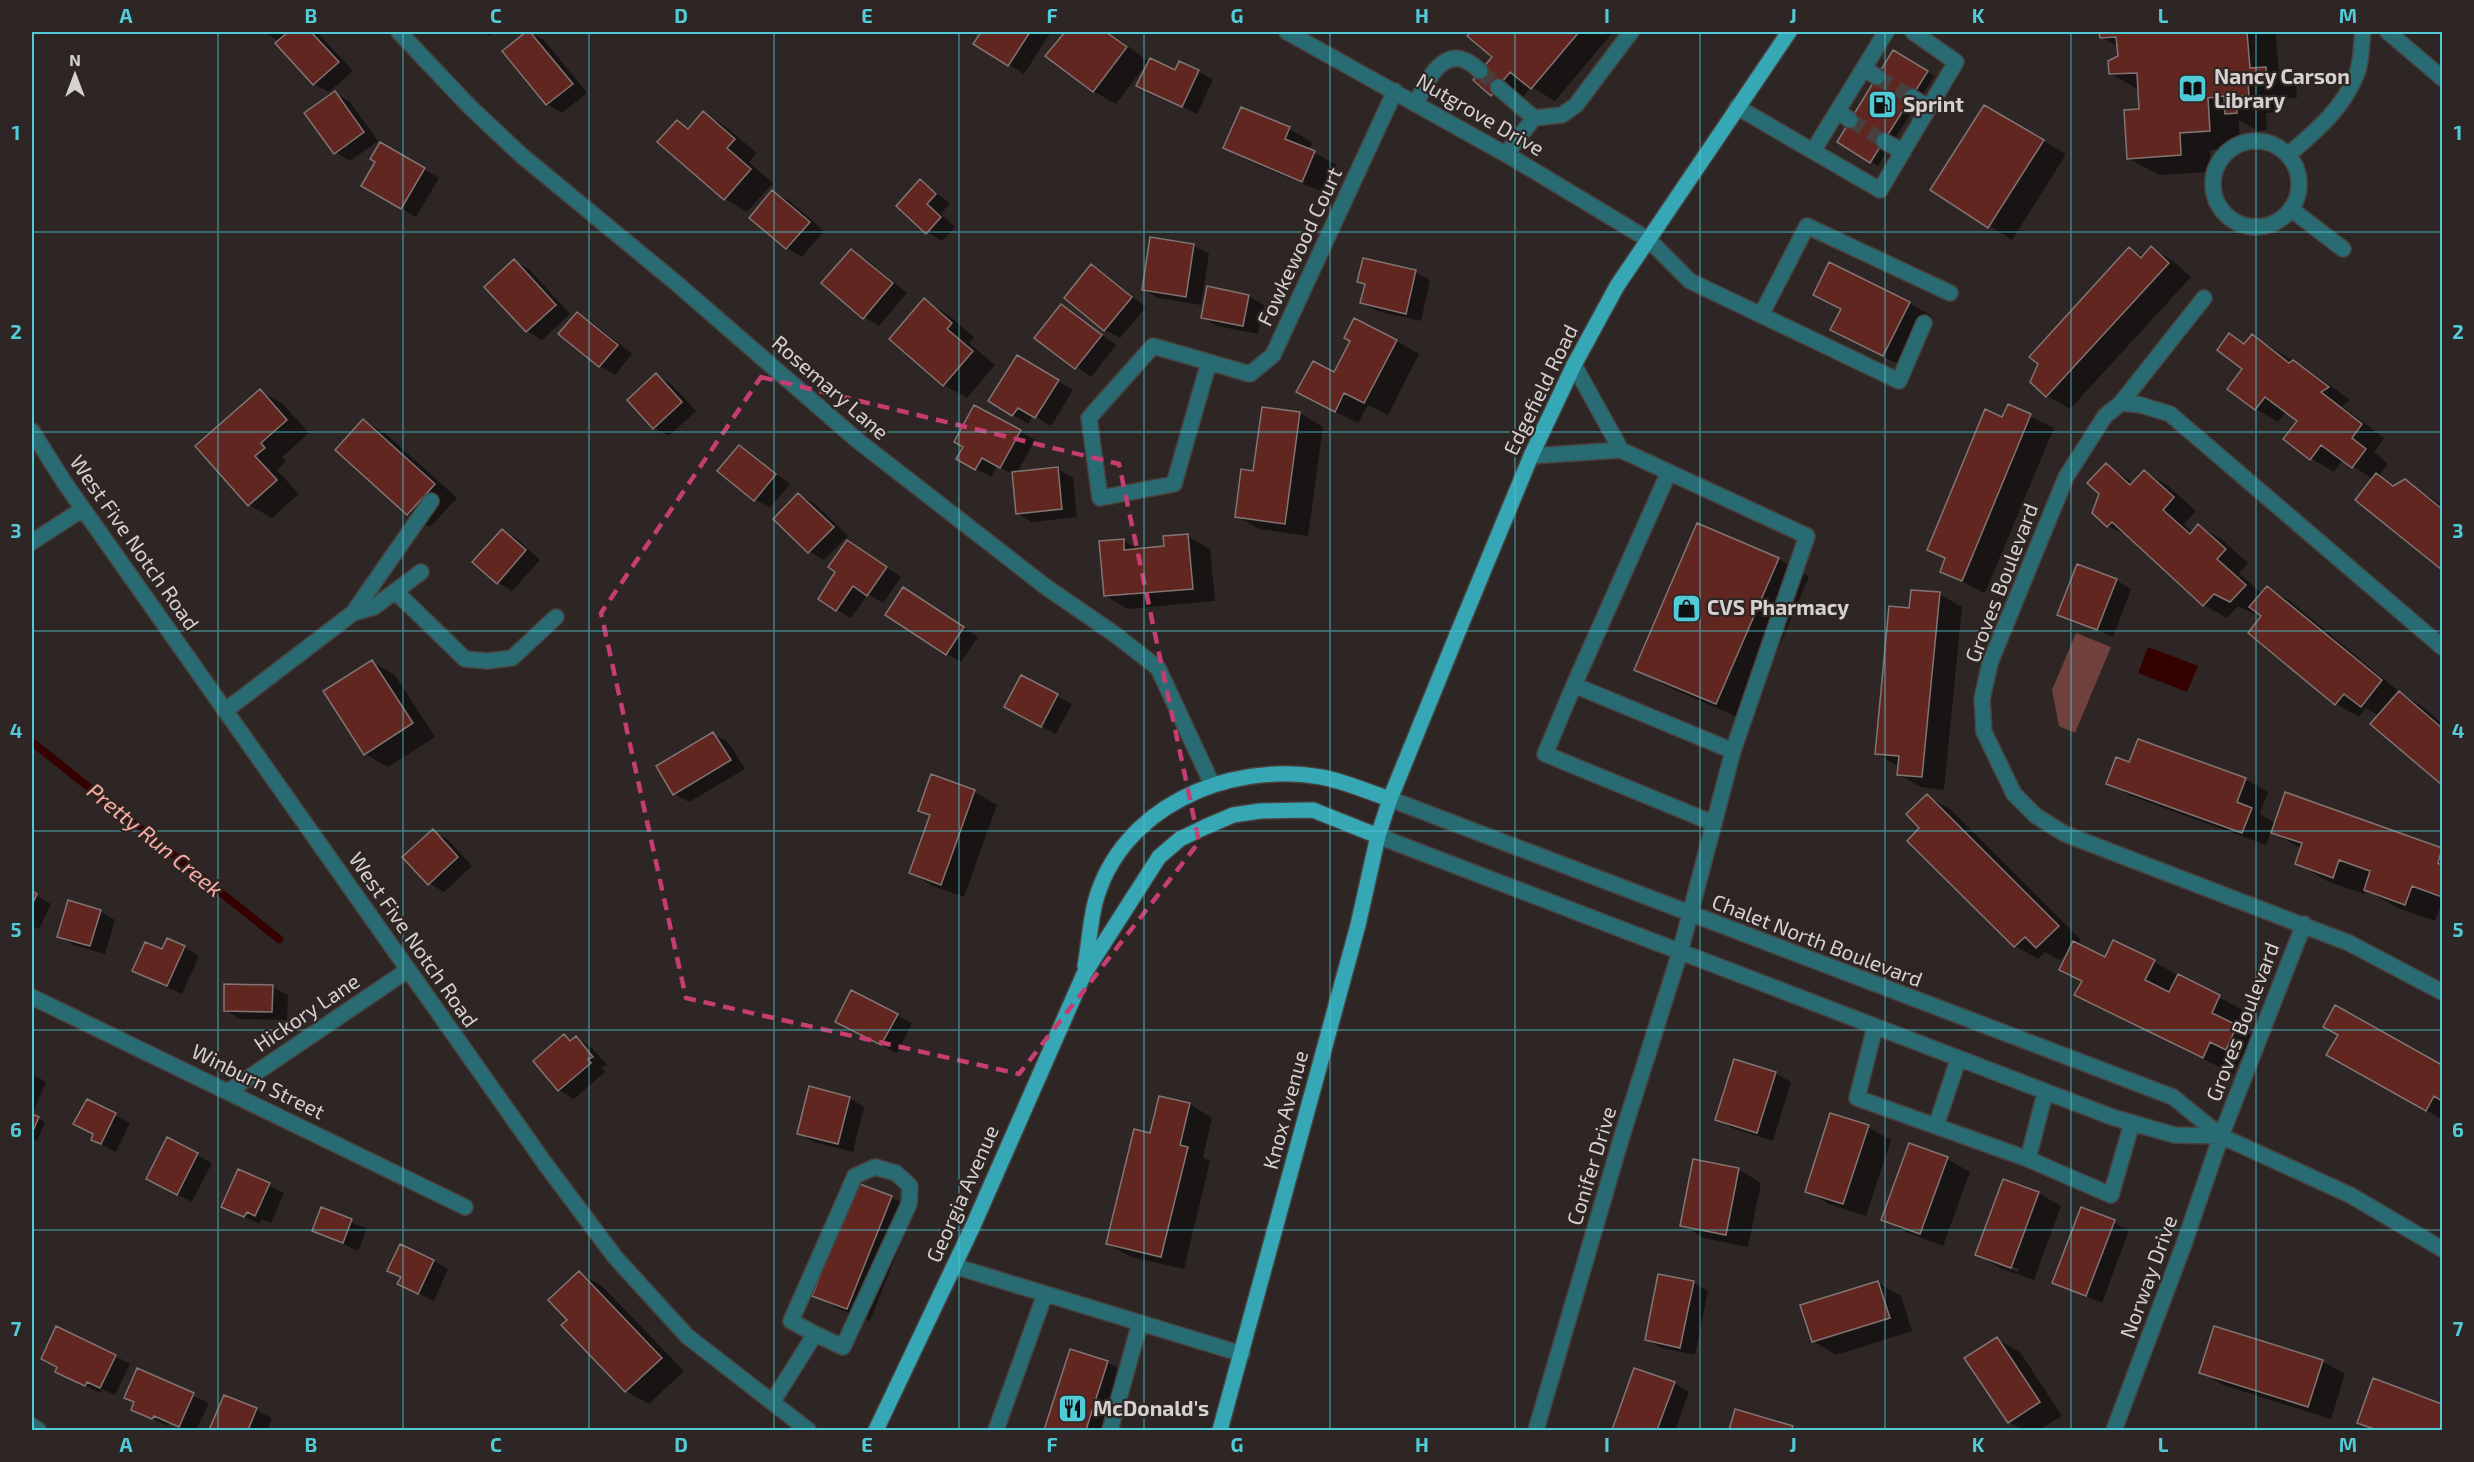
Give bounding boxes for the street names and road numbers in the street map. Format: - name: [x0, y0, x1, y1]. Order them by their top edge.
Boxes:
- street label: Nutgrove Drive: [1412, 67, 1549, 160]
- street label: Fowkewood Court: [1251, 163, 1346, 330]
- street label: Edgefield Road: [1497, 320, 1582, 459]
- street label: Rosemary Lane: [768, 329, 894, 444]
- street label: West Five Notch Road: [65, 450, 205, 634]
- street label: Groves Boulevard: [1959, 500, 2042, 665]
- street label: West Five Notch Road: [344, 847, 484, 1031]
- street label: Chalet North Boulevard: [1709, 888, 1926, 991]
- street label: Groves Boulevard: [2200, 939, 2283, 1104]
- street label: Hickory Lane: [249, 967, 363, 1056]
- street label: Winburn Street: [188, 1038, 329, 1124]
- street label: Knox Avenue: [1257, 1047, 1312, 1172]
- street label: Conifer Drive: [1561, 1103, 1620, 1228]
- street label: Georgia Avenue: [920, 1121, 1003, 1266]
- street label: Norway Drive: [2114, 1212, 2181, 1341]

